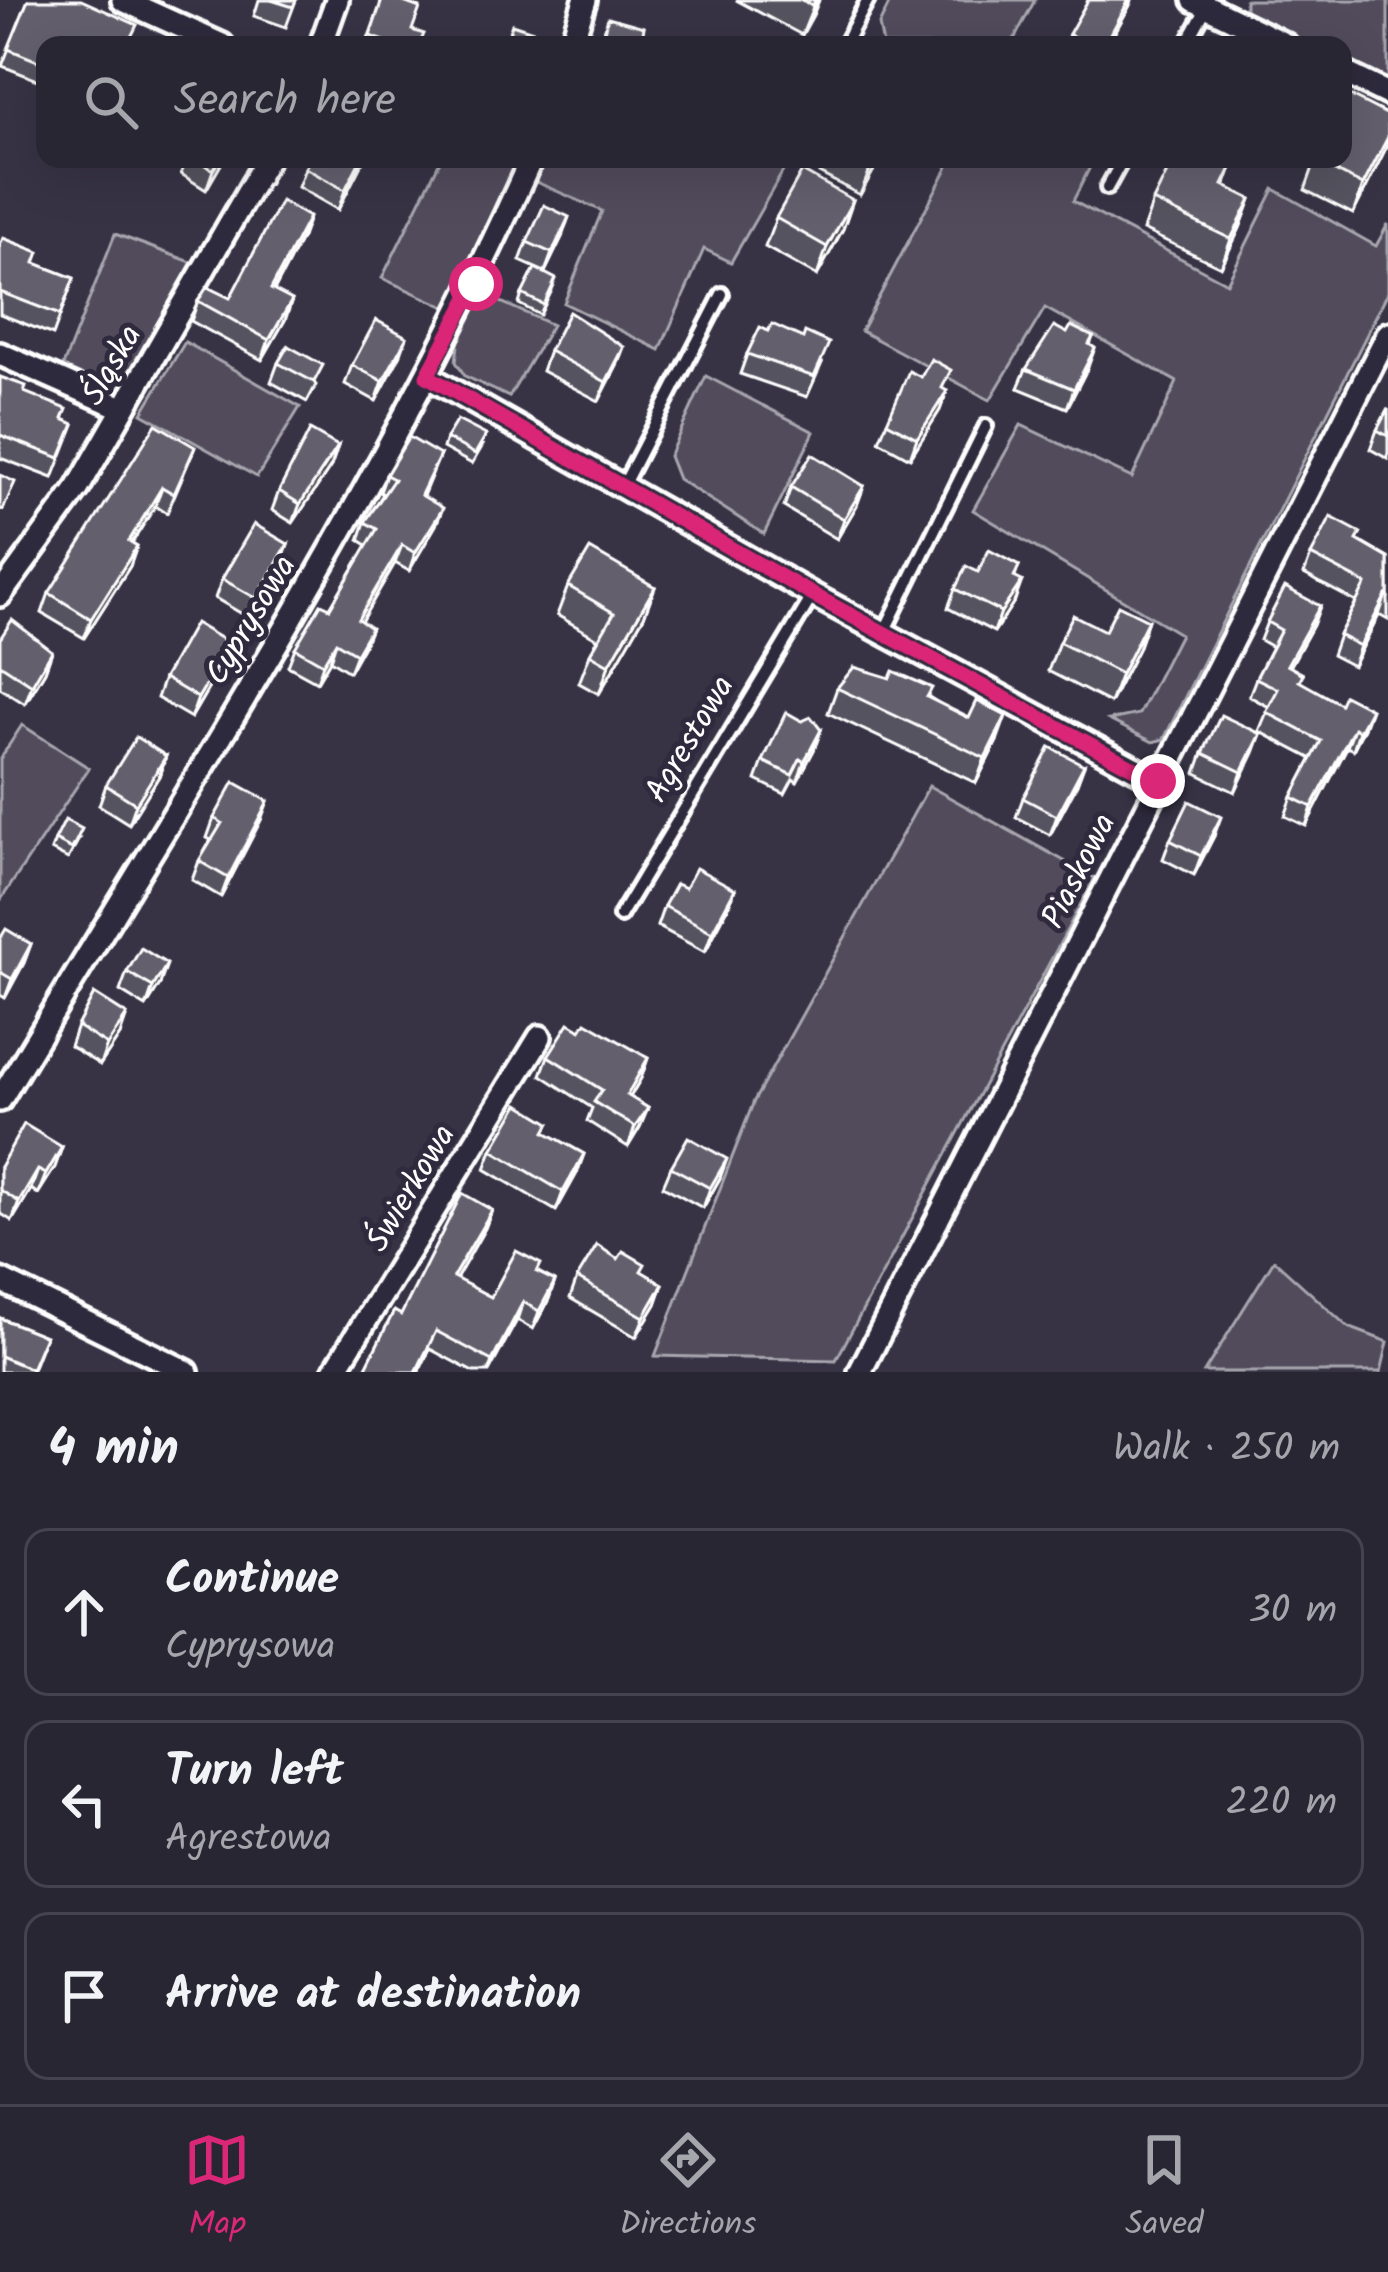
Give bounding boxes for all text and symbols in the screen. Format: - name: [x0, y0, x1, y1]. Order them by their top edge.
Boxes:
- search box: [36, 36, 1352, 168]
- text: Search here: [174, 66, 396, 138]
- icon: search: [78, 69, 144, 135]
- route start: [449, 257, 503, 311]
- street label: Śląska: [69, 315, 157, 416]
- street label: Cyprysowa: [192, 545, 312, 696]
- street label: Agrestowa: [632, 666, 750, 814]
- route end: [1131, 754, 1185, 808]
- street label: Piaskowa: [1028, 805, 1132, 939]
- street label: Świerkowa: [353, 1115, 471, 1263]
- text: 4 min: [48, 1410, 179, 1491]
- text: Walk · 250 m: [1113, 1419, 1340, 1481]
- text: Continue: [165, 1545, 339, 1617]
- icon: ahead: [51, 1579, 117, 1645]
- text: 30 m: [1249, 1581, 1337, 1643]
- text: Cyprysowa: [165, 1617, 335, 1679]
- text: Turn left: [165, 1737, 344, 1809]
- icon: left: [51, 1771, 117, 1837]
- text: 220 m: [1225, 1773, 1337, 1835]
- text: Agrestowa: [165, 1809, 332, 1871]
- text: Arrive at destination: [165, 1960, 581, 2032]
- icon: arrive: [51, 1963, 117, 2029]
- tab: Map: [184, 2127, 250, 2252]
- tab: Directions: [619, 2127, 756, 2252]
- tab: Saved: [1125, 2127, 1204, 2252]

